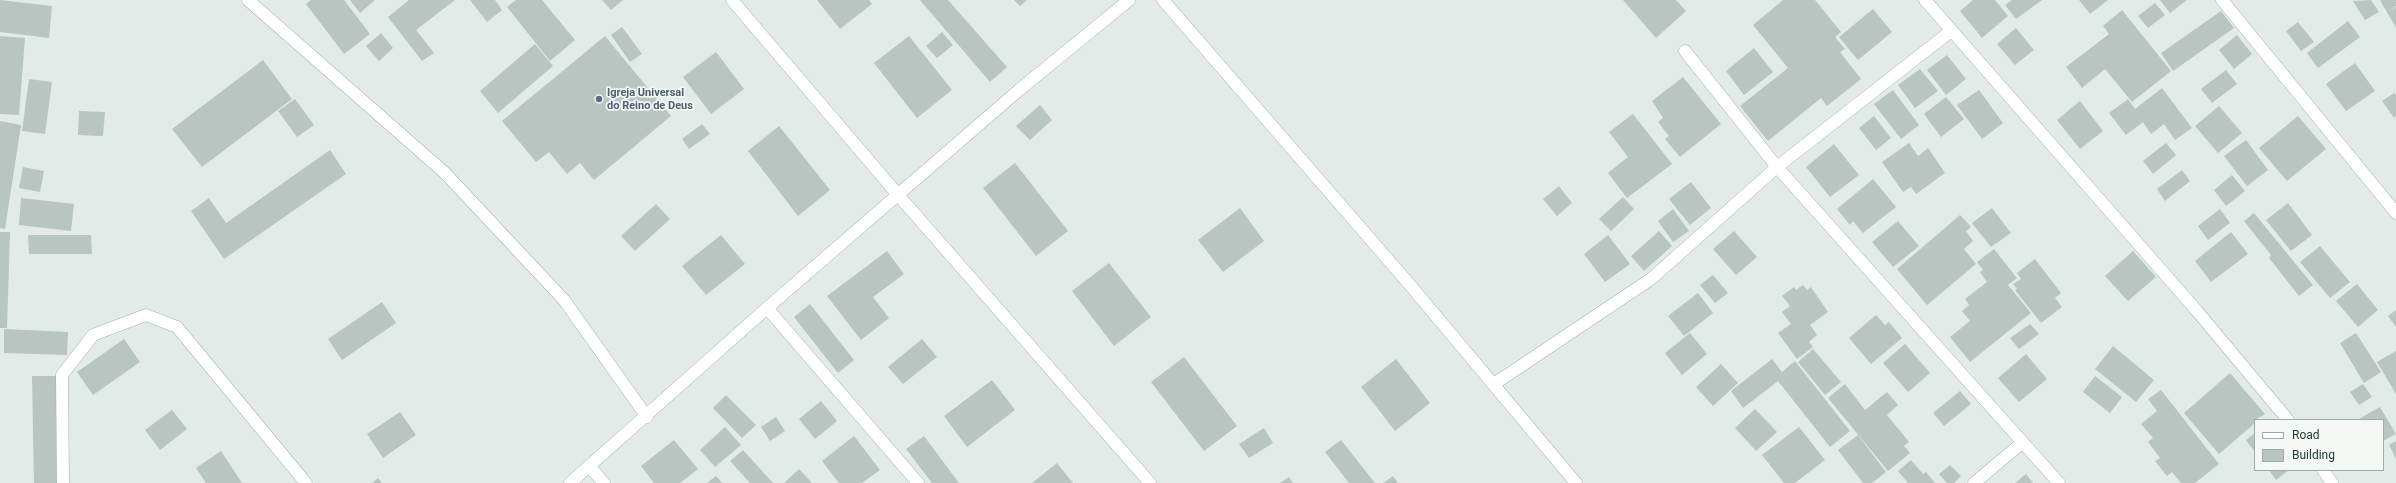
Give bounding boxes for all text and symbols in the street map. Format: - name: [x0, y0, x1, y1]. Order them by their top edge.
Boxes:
- place label: Igreja Universal do Reino de Deus: [607, 86, 693, 112]
- marker: Igreja Universal do Reino de Deus: [594, 94, 604, 104]
- legend: [2254, 419, 2384, 471]
- text: Road: [2292, 428, 2320, 442]
- text: Building: [2292, 448, 2335, 462]

